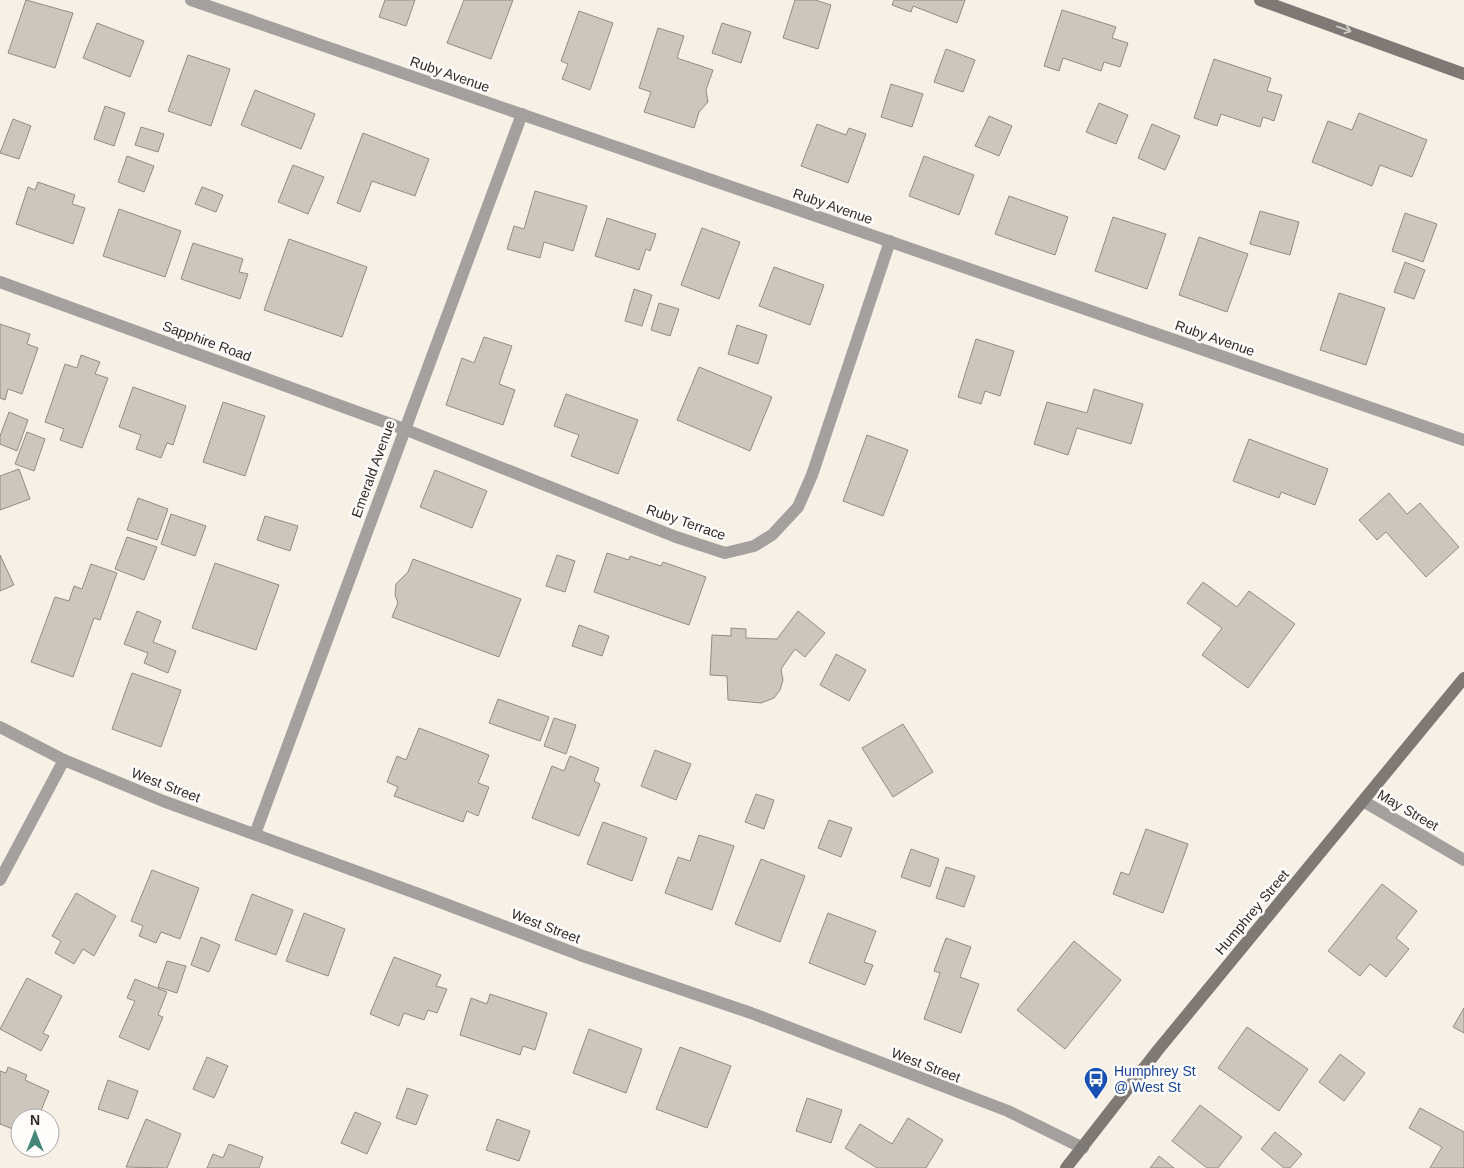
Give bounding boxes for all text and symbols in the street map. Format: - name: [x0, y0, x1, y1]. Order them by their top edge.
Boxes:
- one-way arrow: [1336, 26, 1351, 35]
- street label: Ruby Avenue: [408, 53, 492, 95]
- street label: Ruby Avenue: [791, 185, 875, 227]
- street label: Ruby Avenue: [1173, 317, 1257, 359]
- street label: Sapphire Road: [160, 318, 254, 364]
- street label: Emerald Avenue: [348, 418, 398, 520]
- street label: Ruby Terrace: [644, 501, 728, 543]
- street label: West Street: [129, 764, 203, 806]
- street label: May Street: [1375, 786, 1441, 834]
- street label: Humphrey Street: [1212, 866, 1292, 958]
- street label: West Street: [509, 905, 583, 947]
- street label: West Street: [889, 1044, 963, 1086]
- place label: Humphrey St @ West St: [1114, 1063, 1196, 1095]
- bus stop icon: Humphrey St @ West St: [1083, 1066, 1109, 1100]
- north arrow: [10, 1108, 60, 1158]
- text: N: [30, 1112, 40, 1128]

